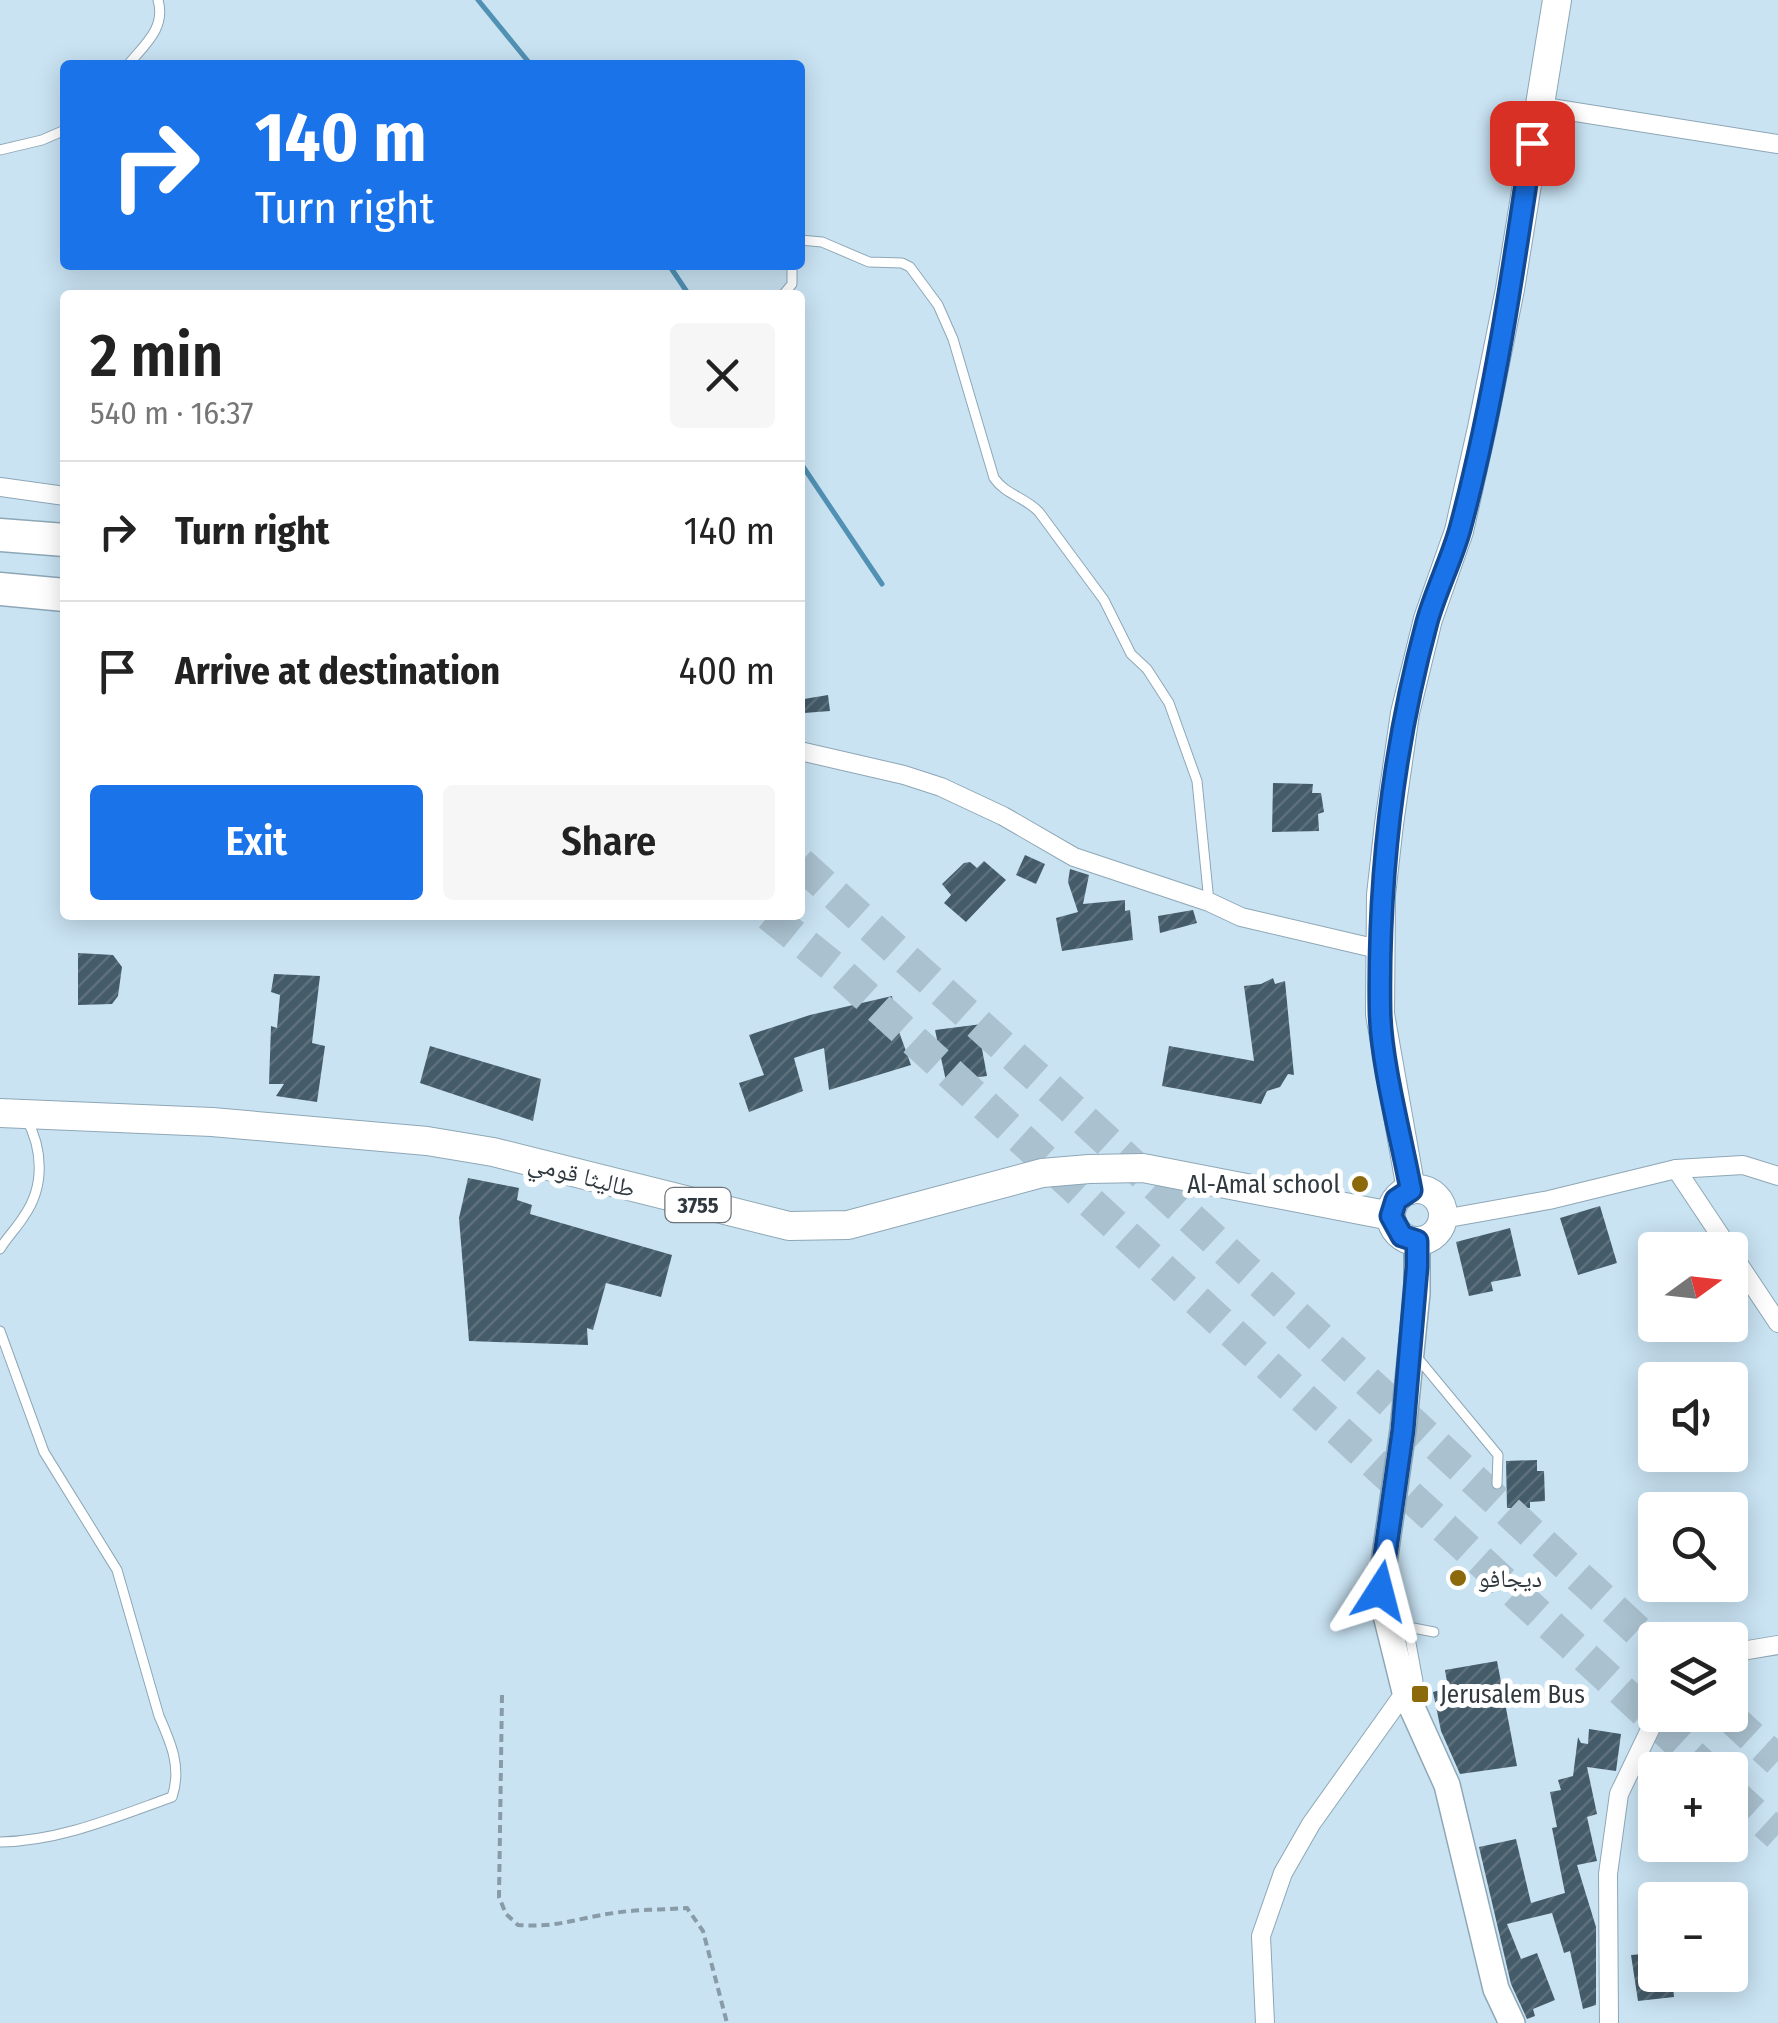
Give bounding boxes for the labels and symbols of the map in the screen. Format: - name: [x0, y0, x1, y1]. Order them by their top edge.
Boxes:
- pin: [1490, 101, 1575, 186]
- street label: طاليثا قومي: [524, 1147, 638, 1209]
- place label: Al-Amal school: [1187, 1170, 1340, 1200]
- marker: Al-Amal school: [1349, 1173, 1371, 1195]
- road number: 3755: [666, 1188, 730, 1222]
- north arrow: [1638, 1232, 1748, 1342]
- position arrow: [1328, 1539, 1432, 1643]
- place label: ديجافو: [1478, 1564, 1542, 1594]
- marker: ديجافو: [1447, 1567, 1469, 1589]
- place label: Jerusalem Bus: [1440, 1680, 1585, 1710]
- marker: Jerusalem Bus: [1409, 1683, 1431, 1705]

